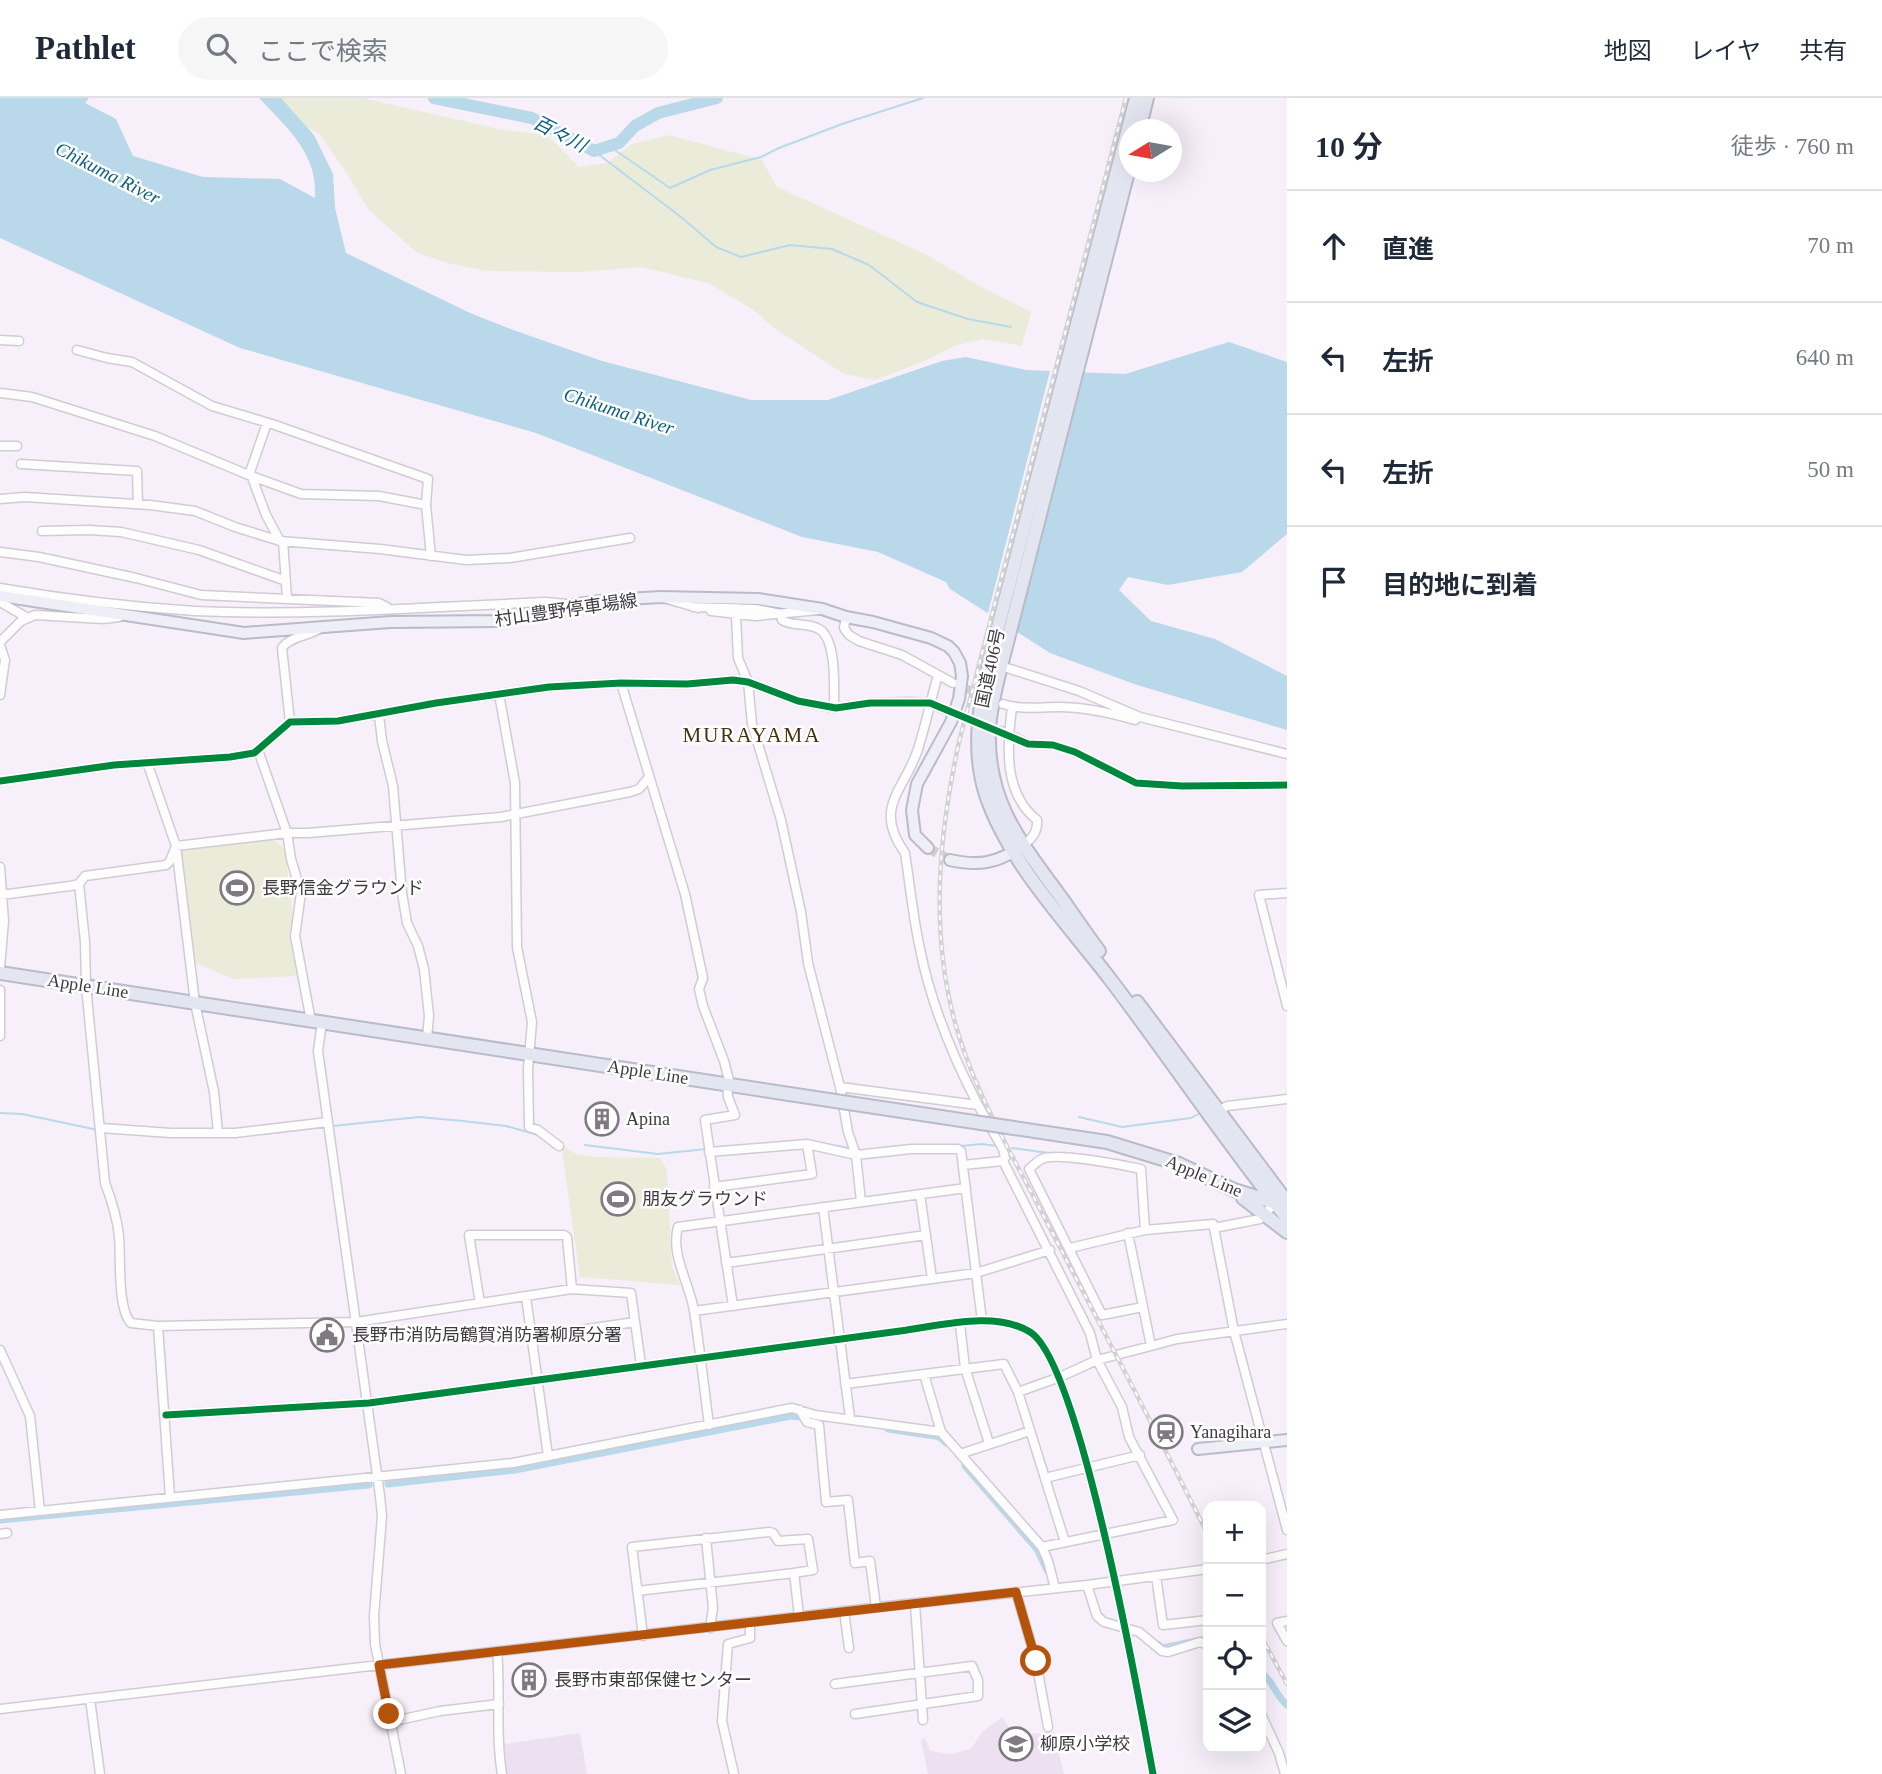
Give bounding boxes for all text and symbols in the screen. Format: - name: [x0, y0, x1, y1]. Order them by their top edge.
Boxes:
- search box: [178, 17, 668, 80]
- icon: search: [202, 29, 240, 67]
- text: Pathlet: [35, 30, 136, 66]
- text: ここで検索: [258, 37, 388, 66]
- text: 地図: [1604, 38, 1652, 64]
- text: レイヤ: [1690, 38, 1761, 64]
- text: 共有: [1799, 38, 1847, 64]
- water label: 百々川: [530, 112, 592, 157]
- north arrow: [1119, 119, 1182, 182]
- text: 10 分: [1315, 130, 1383, 163]
- text: 徒歩 · 760 m: [1731, 134, 1854, 159]
- water label: Chikuma River: [52, 138, 164, 209]
- icon: ahead: [1315, 227, 1353, 265]
- text: 70 m: [1807, 233, 1854, 258]
- text: 直進: [1382, 235, 1434, 264]
- icon: left: [1315, 339, 1353, 377]
- text: 640 m: [1796, 345, 1854, 370]
- text: 左折: [1382, 347, 1434, 376]
- water label: Chikuma River: [561, 383, 677, 439]
- icon: left: [1315, 451, 1353, 489]
- text: 50 m: [1807, 457, 1854, 482]
- text: 左折: [1382, 459, 1434, 488]
- icon: arrive: [1315, 563, 1353, 601]
- text: 目的地に到着: [1382, 571, 1538, 600]
- street label: 村山豊野停車場線: [493, 590, 639, 630]
- street label: 国道406号: [972, 626, 1008, 710]
- district label: MURAYAMA: [683, 723, 821, 747]
- sports icon: 長野信金グラウンド: [218, 869, 256, 907]
- place label: 長野信金グラウンド: [262, 878, 424, 898]
- street label: Apple Line: [46, 970, 130, 1002]
- street label: Apple Line: [606, 1056, 690, 1088]
- building icon: Apina: [583, 1100, 621, 1138]
- place label: Apina: [626, 1109, 670, 1129]
- street label: Apple Line: [1163, 1151, 1245, 1201]
- sports icon: 朋友グラウンド: [599, 1180, 637, 1218]
- place label: 朋友グラウンド: [642, 1189, 768, 1209]
- public building icon: 長野市消防局鶴賀消防署柳原分署: [308, 1316, 346, 1354]
- place label: 長野市消防局鶴賀消防署柳原分署: [352, 1325, 622, 1345]
- station icon: Yanagihara: [1147, 1413, 1185, 1451]
- place label: Yanagihara: [1190, 1422, 1271, 1442]
- map controls: [1203, 1501, 1266, 1753]
- button: +: [1203, 1501, 1266, 1564]
- button: −: [1203, 1564, 1266, 1627]
- button: locate: [1203, 1627, 1266, 1690]
- route start: [1020, 1645, 1051, 1676]
- building icon: 長野市東部保健センター: [510, 1661, 548, 1699]
- place label: 長野市東部保健センター: [554, 1670, 752, 1690]
- button: layers: [1203, 1690, 1266, 1753]
- route end: [373, 1698, 404, 1729]
- school or university icon: 柳原小学校: [997, 1725, 1035, 1763]
- place label: 柳原小学校: [1040, 1734, 1130, 1754]

